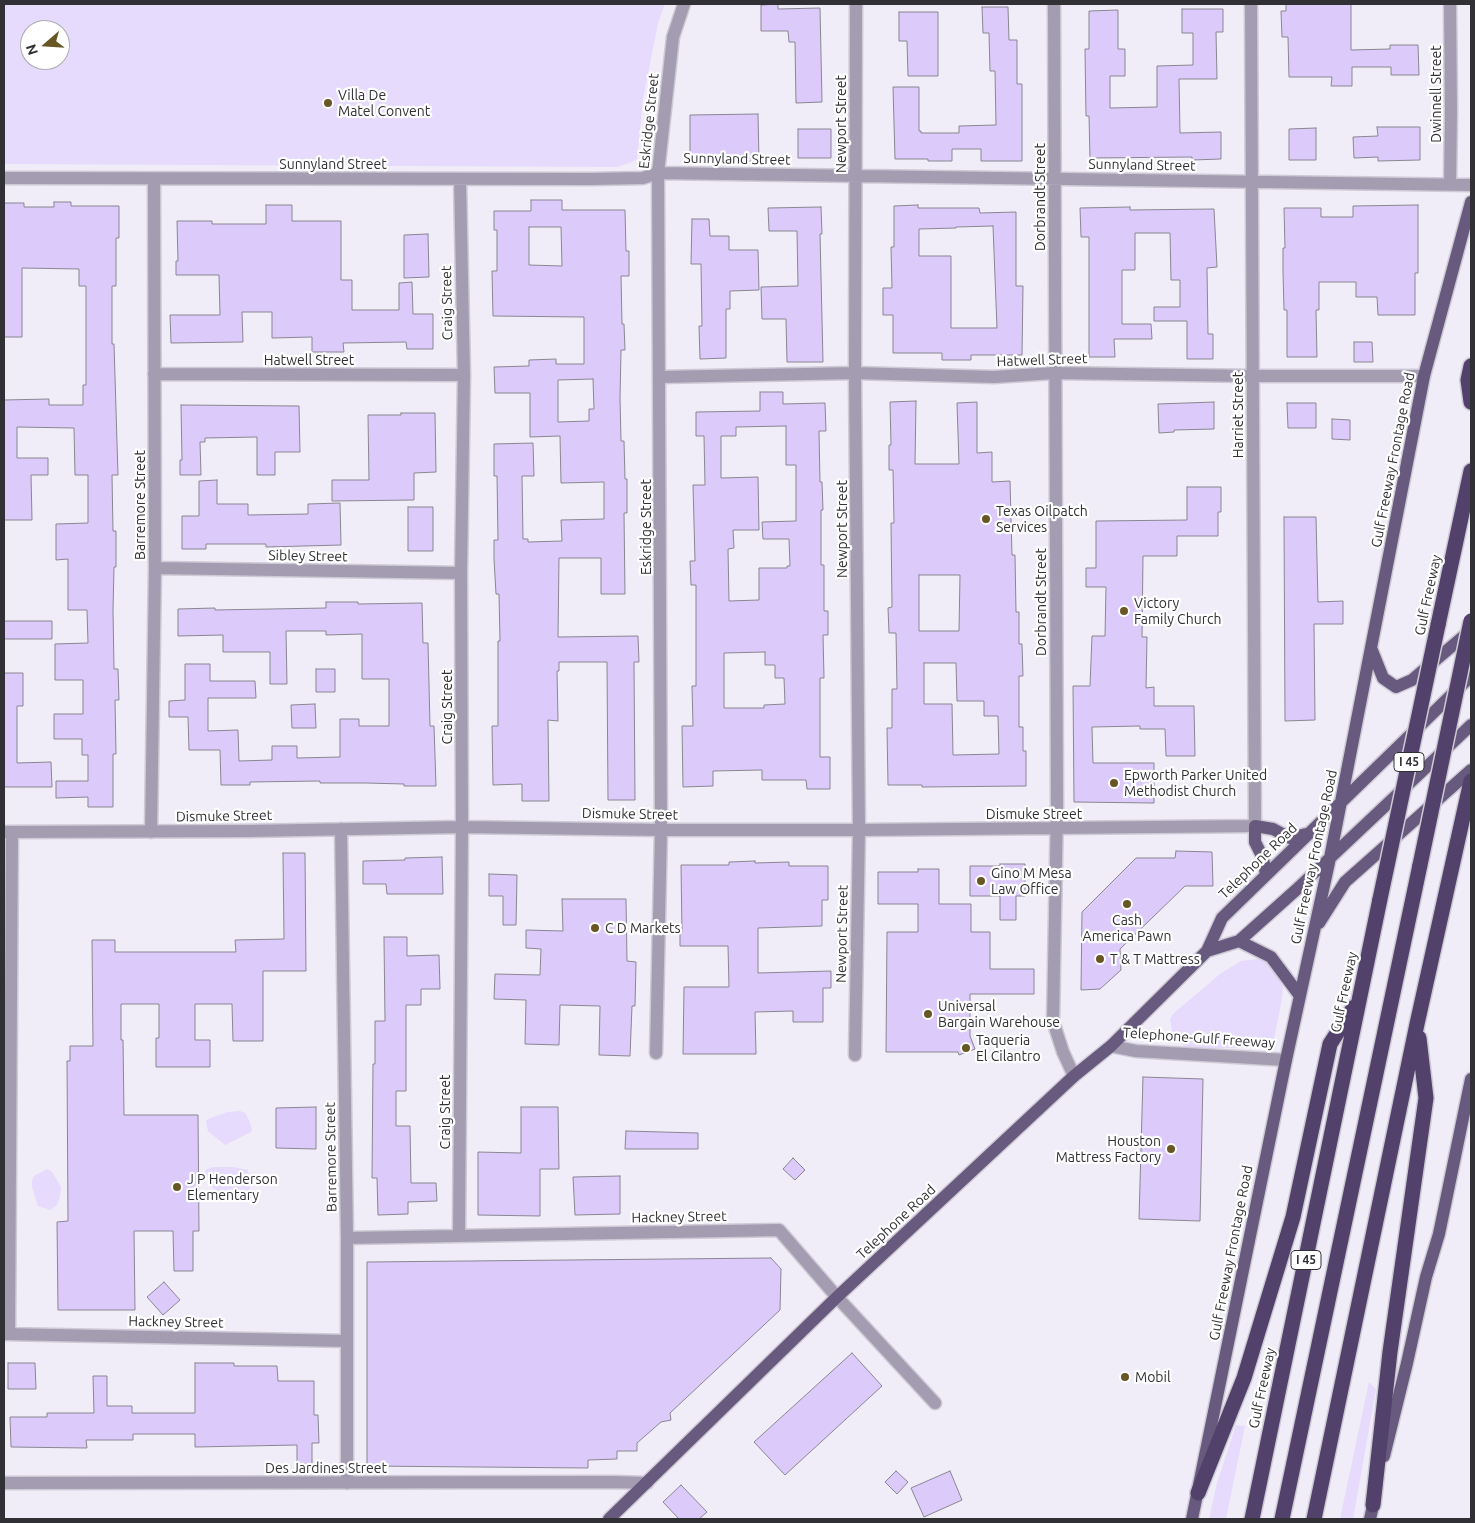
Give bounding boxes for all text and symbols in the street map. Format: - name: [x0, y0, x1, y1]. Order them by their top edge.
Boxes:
- north arrow: [20, 20, 70, 70]
- text: N: [22, 42, 41, 57]
- street label: Dwinnell Street: [1428, 45, 1444, 143]
- street label: Eskridge Street: [636, 72, 662, 170]
- street label: Newport Street: [833, 75, 849, 173]
- place label: Villa De Matel Convent: [338, 87, 430, 120]
- marker: Villa De Matel Convent: [322, 97, 334, 109]
- street label: Dorbrandt Street: [1032, 143, 1048, 251]
- street label: Sunnyland Street: [683, 150, 791, 168]
- street label: Sunnyland Street: [279, 156, 387, 172]
- street label: Sunnyland Street: [1088, 156, 1196, 174]
- street label: Craig Street: [438, 265, 456, 341]
- street label: Hatwell Street: [996, 350, 1088, 370]
- street label: Hatwell Street: [264, 352, 354, 368]
- street label: Gulf Freeway Frontage Road: [1368, 371, 1418, 549]
- street label: Harriet Street: [1230, 372, 1246, 458]
- street label: Barremore Street: [132, 450, 148, 560]
- street label: Eskridge Street: [638, 479, 654, 575]
- street label: Newport Street: [834, 480, 850, 578]
- place label: Texas Oilpatch Services: [996, 503, 1088, 536]
- marker: Texas Oilpatch Services: [980, 513, 992, 525]
- street label: Sibley Street: [268, 547, 348, 565]
- street label: Dorbrandt Street: [1033, 548, 1049, 656]
- street label: Gulf Freeway: [1411, 553, 1445, 637]
- place label: Victory Family Church: [1134, 595, 1221, 628]
- marker: Victory Family Church: [1118, 605, 1130, 617]
- street label: Craig Street: [439, 670, 455, 744]
- road number: I 45: [1394, 752, 1424, 772]
- place label: Epworth Parker United Methodist Church: [1124, 767, 1267, 800]
- street label: Gulf Freeway Frontage Road: [1287, 768, 1341, 946]
- marker: Epworth Parker United Methodist Church: [1108, 777, 1120, 789]
- street label: Dismuke Street: [582, 805, 678, 823]
- street label: Dismuke Street: [986, 806, 1082, 822]
- street label: Dismuke Street: [176, 807, 272, 825]
- street label: Telephone Road: [1216, 820, 1300, 902]
- place label: Gino M Mesa Law Office: [991, 865, 1072, 898]
- marker: Gino M Mesa Law Office: [975, 875, 987, 887]
- street label: Newport Street: [833, 885, 851, 983]
- marker: Cash America Pawn: [1121, 898, 1133, 910]
- place label: Cash America Pawn: [1083, 912, 1171, 944]
- place label: C D Markets: [605, 920, 681, 936]
- marker: C D Markets: [589, 922, 601, 934]
- street label: Gulf Freeway: [1327, 950, 1361, 1034]
- place label: T & T Mattress: [1110, 951, 1200, 967]
- marker: T & T Mattress: [1094, 953, 1106, 965]
- place label: Universal Bargain Warehouse: [938, 998, 1060, 1030]
- marker: Universal Bargain Warehouse: [922, 1008, 934, 1020]
- street label: Telephone-Gulf Freeway: [1122, 1024, 1276, 1052]
- place label: Taqueria El Cilantro: [976, 1032, 1041, 1064]
- marker: Taqueria El Cilantro: [960, 1042, 972, 1054]
- street label: Craig Street: [437, 1075, 453, 1149]
- street label: Barremore Street: [322, 1102, 340, 1212]
- place label: Houston Mattress Factory: [1056, 1133, 1161, 1166]
- marker: Houston Mattress Factory: [1165, 1143, 1177, 1155]
- street label: Gulf Freeway Frontage Road: [1206, 1164, 1256, 1342]
- place label: J P Henderson Elementary: [187, 1171, 278, 1204]
- marker: J P Henderson Elementary: [171, 1181, 183, 1193]
- street label: Telephone Road: [853, 1181, 939, 1263]
- street label: Hackney Street: [631, 1208, 727, 1226]
- road number: I 45: [1291, 1250, 1321, 1270]
- street label: Hackney Street: [128, 1313, 224, 1331]
- street label: Gulf Freeway: [1245, 1346, 1279, 1430]
- place label: Mobil: [1135, 1369, 1171, 1385]
- marker: Mobil: [1119, 1371, 1131, 1383]
- street label: Des Jardines Street: [265, 1460, 387, 1476]

